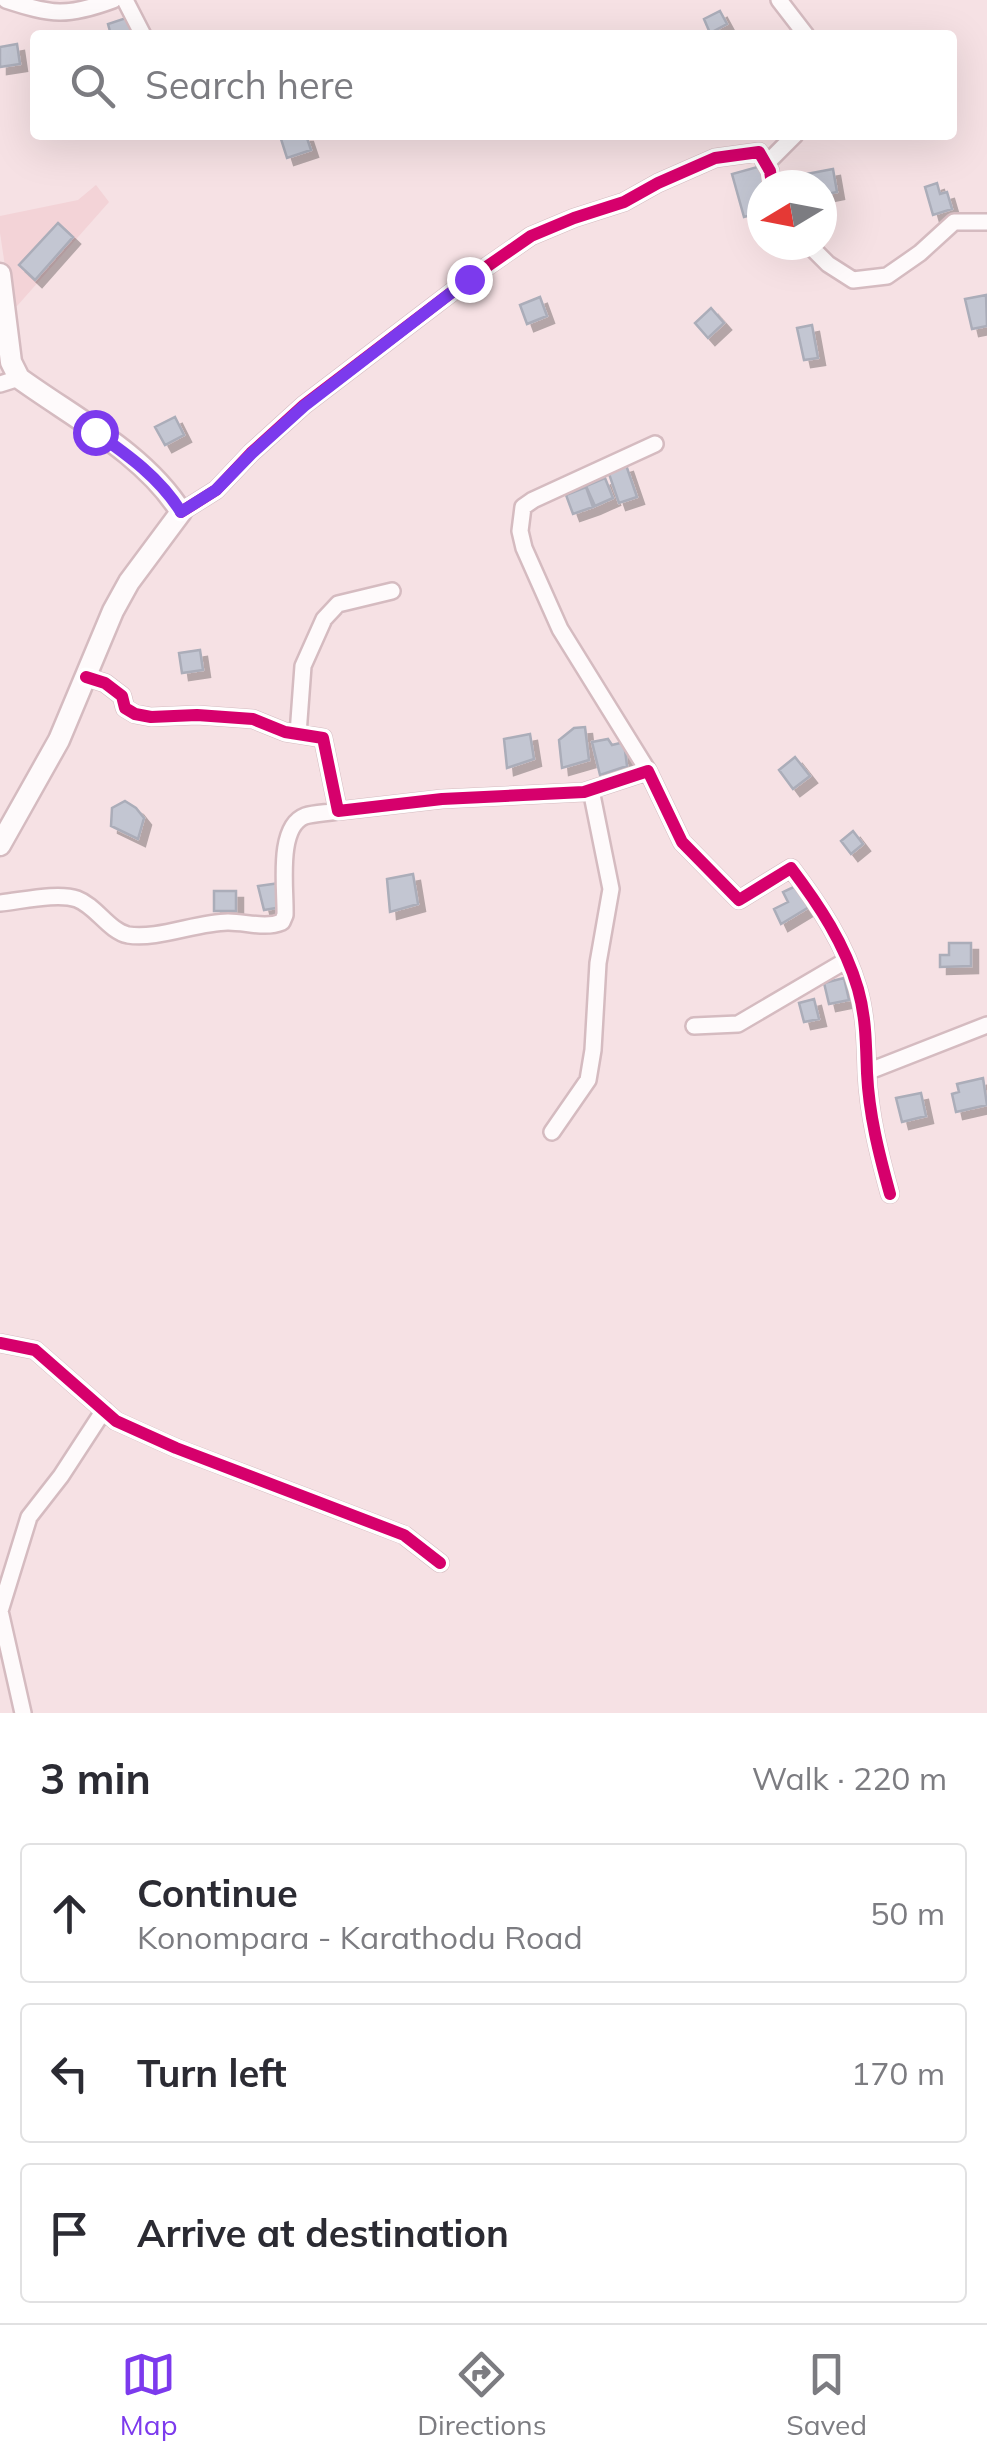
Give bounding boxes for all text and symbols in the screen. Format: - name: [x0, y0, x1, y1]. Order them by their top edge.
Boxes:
- search box: [30, 30, 957, 140]
- icon: search: [65, 58, 120, 113]
- text: Search here: [145, 61, 354, 109]
- north arrow: [747, 170, 837, 260]
- route end: [447, 257, 493, 303]
- route start: [73, 410, 119, 456]
- text: 3 min: [40, 1752, 151, 1805]
- text: Walk · 220 m: [752, 1758, 947, 1798]
- text: Continue: [137, 1869, 298, 1917]
- icon: ahead: [42, 1886, 97, 1941]
- text: 50 m: [870, 1893, 945, 1933]
- text: Konompara - Karathodu Road: [137, 1917, 583, 1957]
- icon: left: [42, 2046, 97, 2101]
- text: Turn left: [137, 2049, 287, 2097]
- text: 170 m: [851, 2053, 945, 2093]
- icon: arrive: [42, 2206, 97, 2261]
- text: Arrive at destination: [137, 2209, 509, 2257]
- tab: Map: [120, 2347, 177, 2442]
- tab: Directions: [417, 2347, 547, 2442]
- tab: Saved: [786, 2347, 867, 2442]

